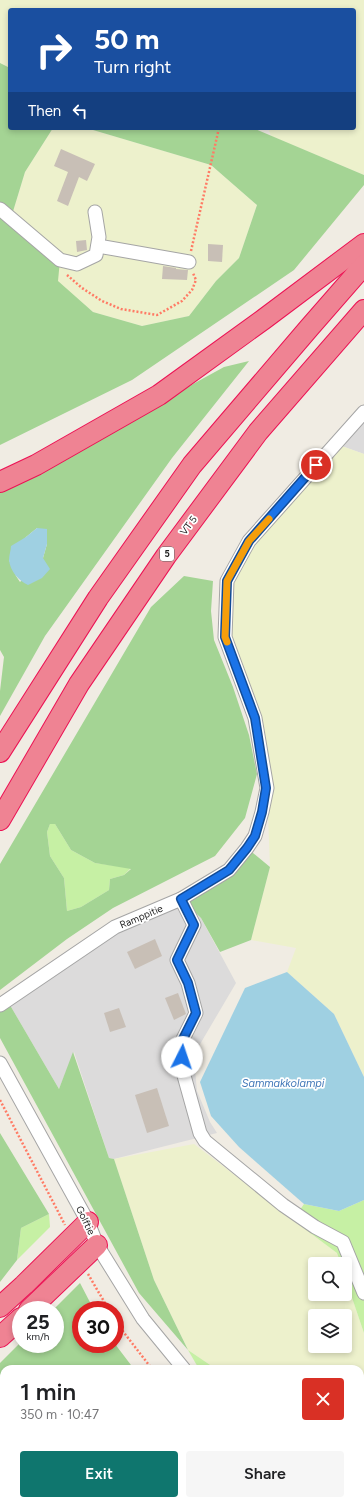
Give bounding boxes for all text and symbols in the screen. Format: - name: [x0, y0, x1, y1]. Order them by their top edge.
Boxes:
- text: 50 m: [94, 22, 160, 56]
- icon: right: [28, 24, 80, 76]
- text: Turn right: [94, 56, 171, 78]
- icon: left: [69, 100, 91, 122]
- text: Then: [28, 102, 61, 120]
- pin: [299, 448, 333, 482]
- icon: arrive: [305, 454, 327, 476]
- street label: VT 5: [177, 513, 200, 537]
- road number: 5: [160, 547, 174, 561]
- street label: Ramppitie: [118, 901, 165, 931]
- position arrow: [161, 1036, 203, 1078]
- water label: Sammakkolampi: [242, 1077, 325, 1090]
- street label: Golftie: [73, 1204, 98, 1237]
- map controls: [308, 1257, 352, 1353]
- button: search: [308, 1257, 352, 1301]
- speed limit sign: 30: [72, 1301, 124, 1353]
- button: layers: [308, 1309, 352, 1353]
- text: 25: [26, 1310, 50, 1334]
- text: km/h: [27, 1330, 49, 1343]
- text: 1 min: [20, 1377, 76, 1406]
- button: close: [302, 1378, 344, 1420]
- text: 350 m · 10:47: [20, 1407, 99, 1422]
- button: Exit: [20, 1451, 178, 1497]
- button: Share: [186, 1451, 344, 1497]

